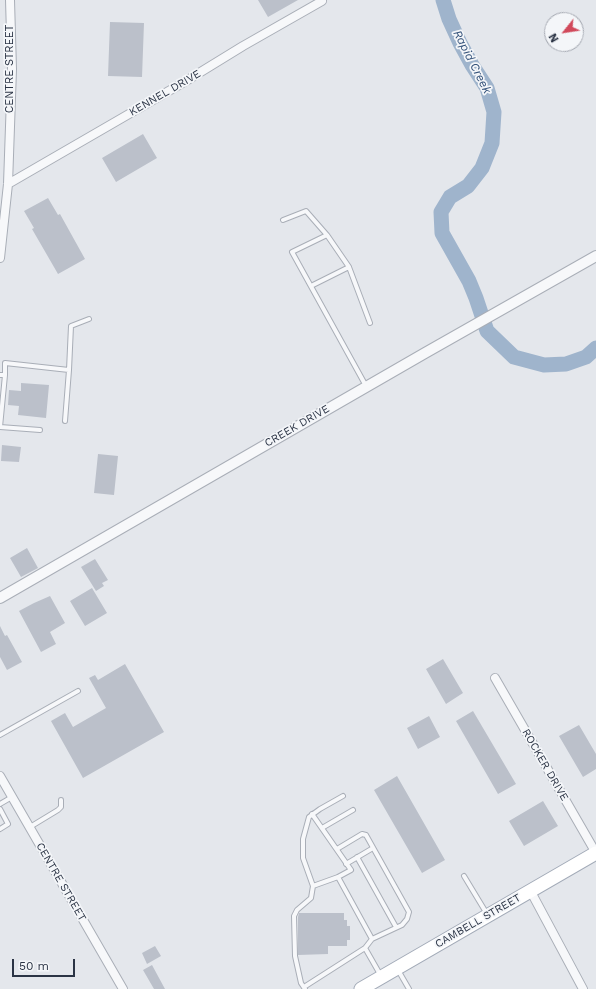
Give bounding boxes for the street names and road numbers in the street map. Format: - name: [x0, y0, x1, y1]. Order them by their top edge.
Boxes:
- street label: CENTRE STREET: [3, 25, 17, 113]
- street label: KENNEL DRIVE: [127, 67, 203, 119]
- street label: CREEK DRIVE: [262, 402, 332, 450]
- street label: ROCKER DRIVE: [519, 727, 571, 803]
- street label: CENTRE STREET: [33, 840, 89, 924]
- street label: CAMBELL STREET: [433, 891, 523, 951]

